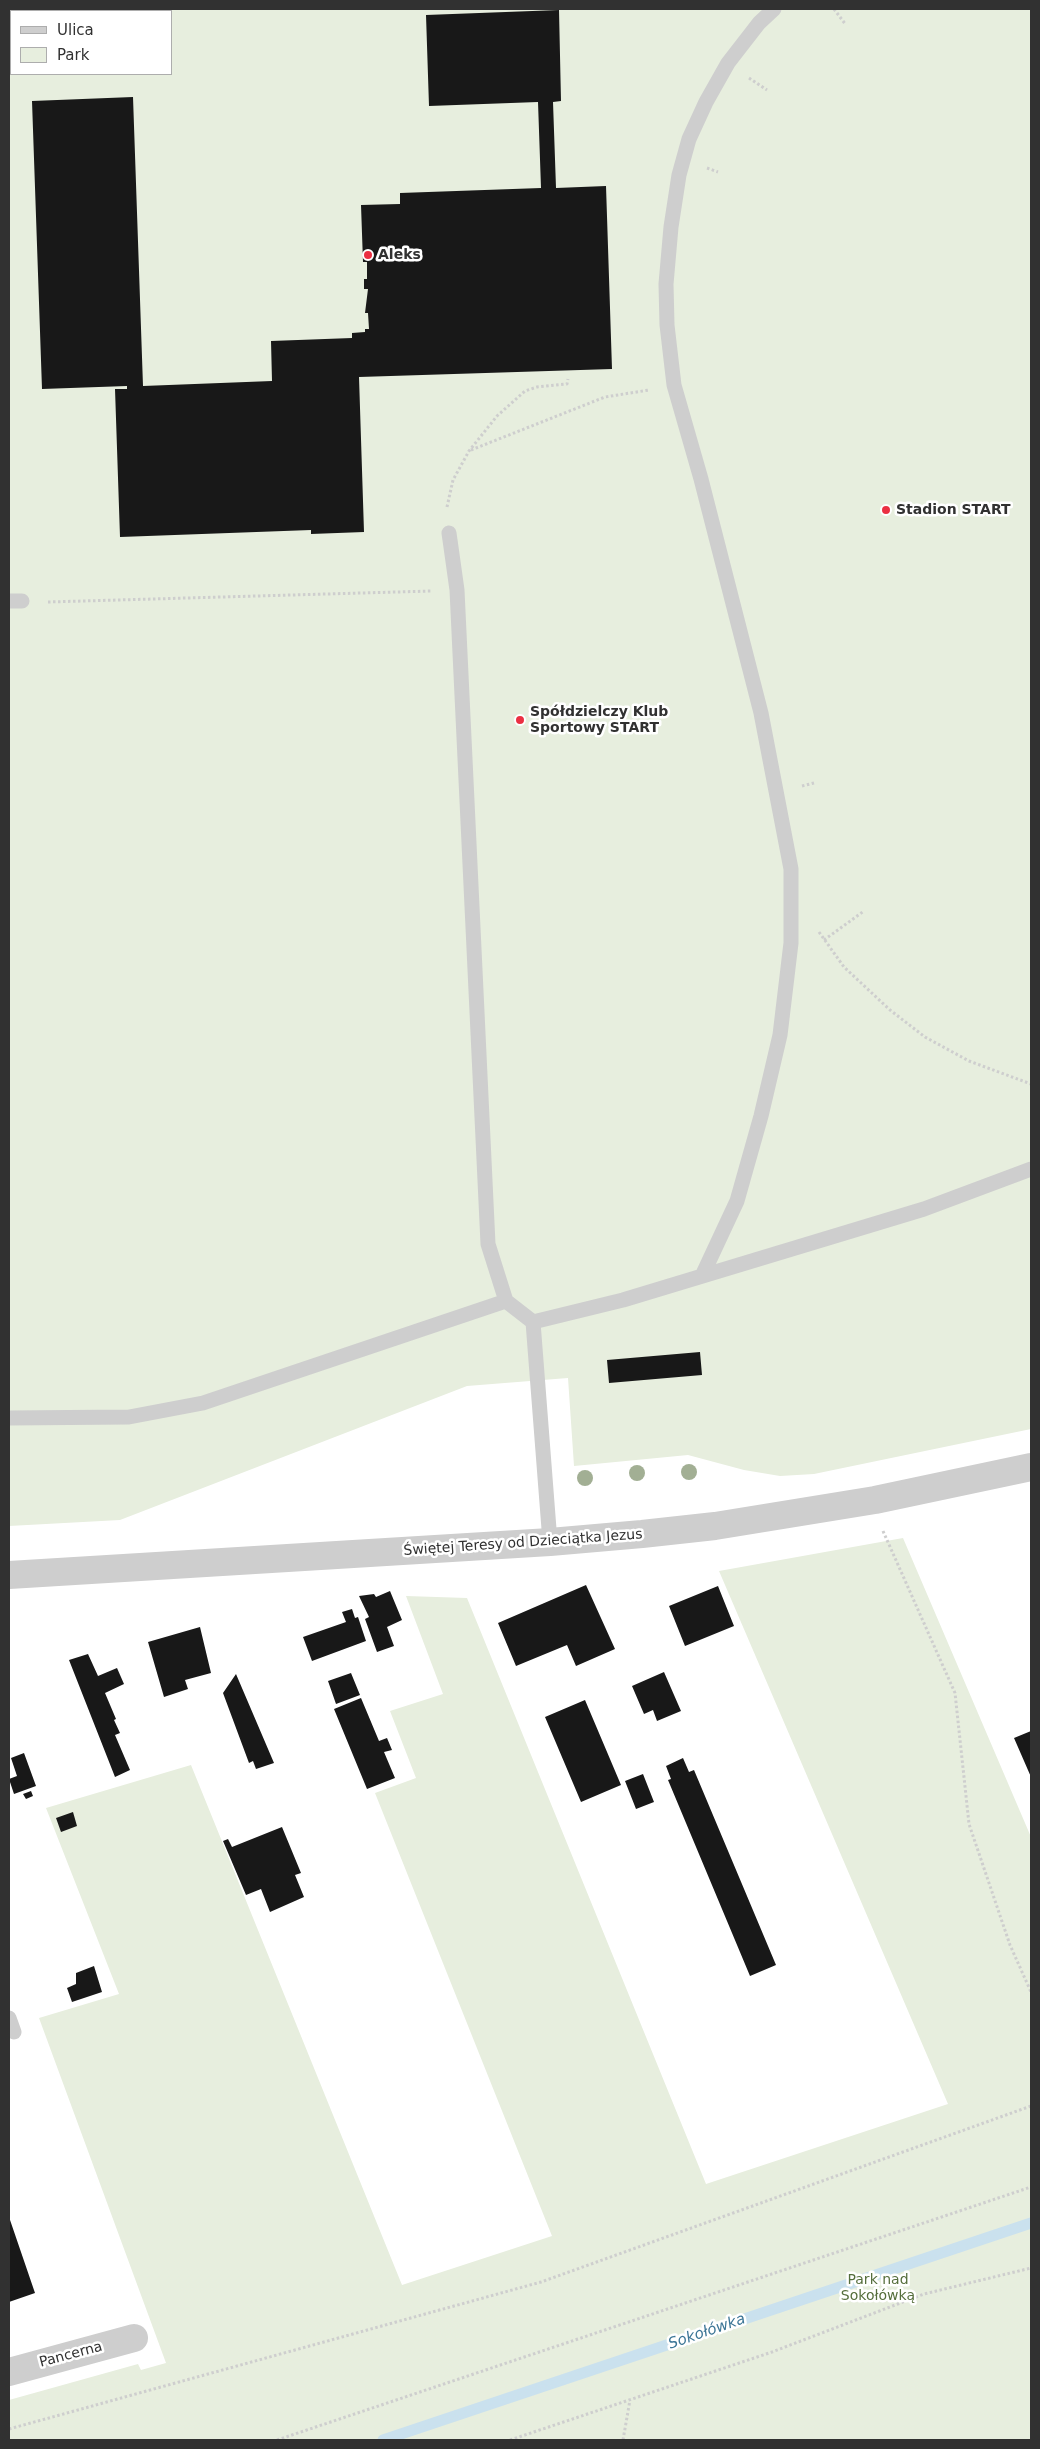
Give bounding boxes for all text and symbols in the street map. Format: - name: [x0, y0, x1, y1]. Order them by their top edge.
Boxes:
- legend: [10, 10, 172, 75]
- text: Ulica: [57, 21, 94, 39]
- text: Park: [57, 46, 89, 64]
- place label: Aleks: [378, 247, 421, 263]
- marker: Aleks: [362, 249, 374, 261]
- place label: Stadion START: [896, 502, 1011, 518]
- marker: Stadion START: [880, 504, 892, 516]
- place label: Spółdzielczy Klub Sportowy START: [530, 704, 668, 736]
- marker: Spółdzielczy Klub Sportowy START: [514, 714, 526, 726]
- street label: Świętej Teresy od Dzieciątka Jezus: [403, 1526, 643, 1560]
- park label: Park nad Sokołówką: [841, 2272, 915, 2304]
- water label: Sokołówka: [666, 2310, 748, 2354]
- street label: Pancerna: [38, 2339, 104, 2371]

